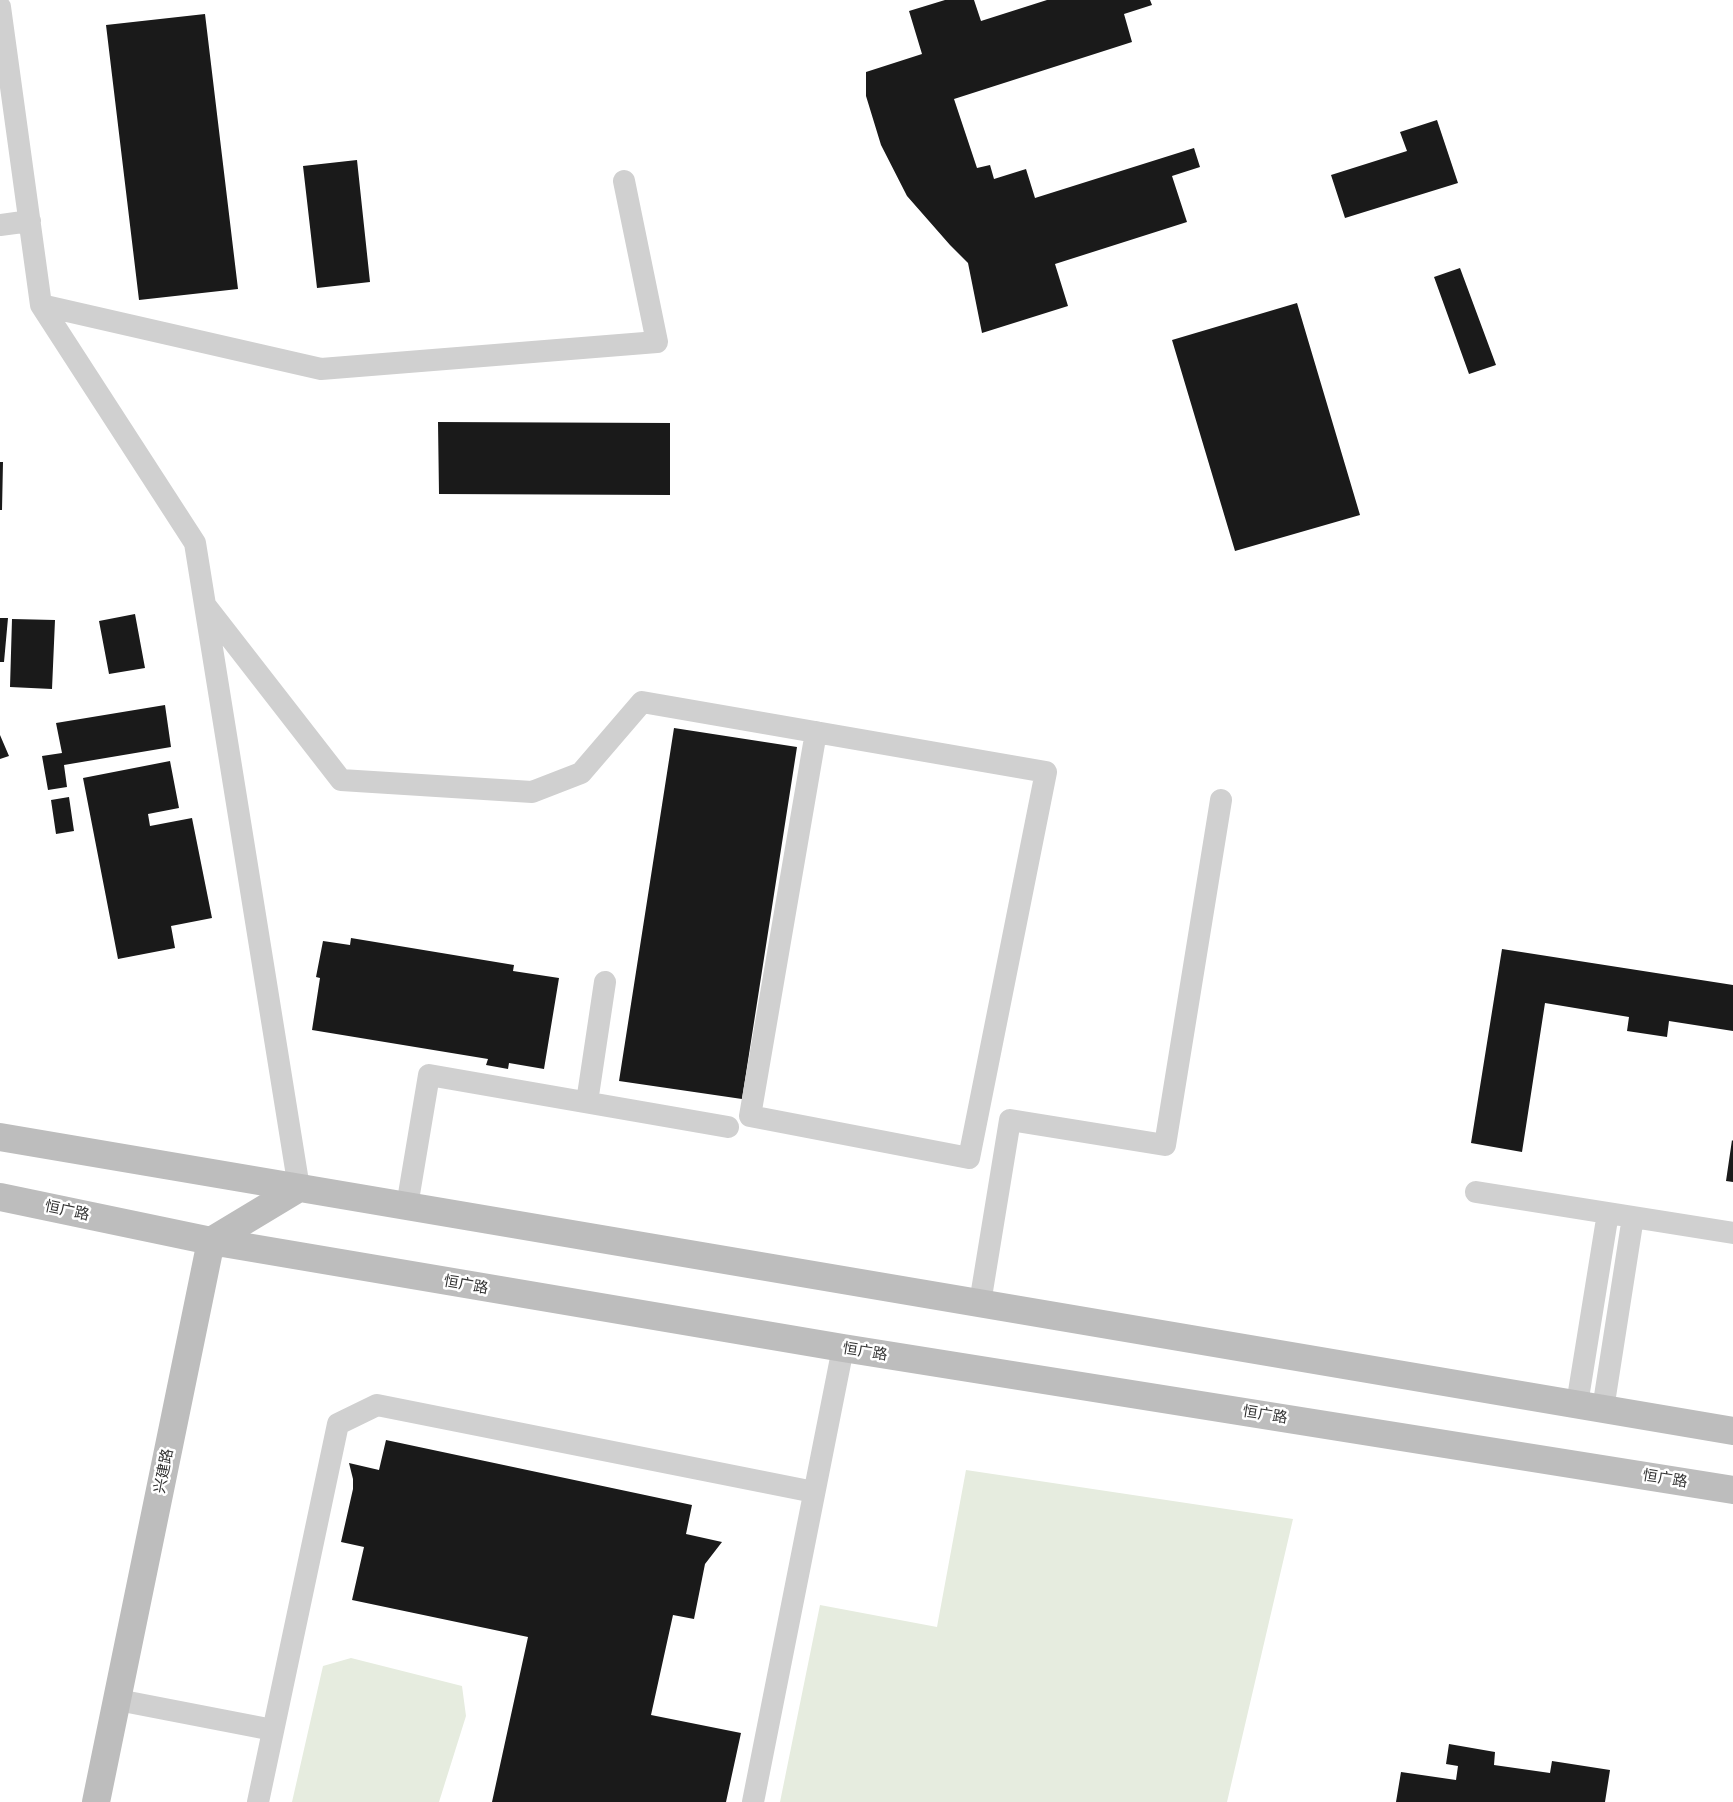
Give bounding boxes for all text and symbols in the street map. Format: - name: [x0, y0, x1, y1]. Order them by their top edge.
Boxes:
- street label: 恒广路: [43, 1198, 91, 1224]
- street label: 恒广路: [442, 1272, 490, 1298]
- street label: 恒广路: [841, 1340, 889, 1364]
- street label: 恒广路: [1241, 1403, 1289, 1427]
- street label: 兴建路: [151, 1447, 177, 1495]
- street label: 恒广路: [1641, 1467, 1689, 1491]

